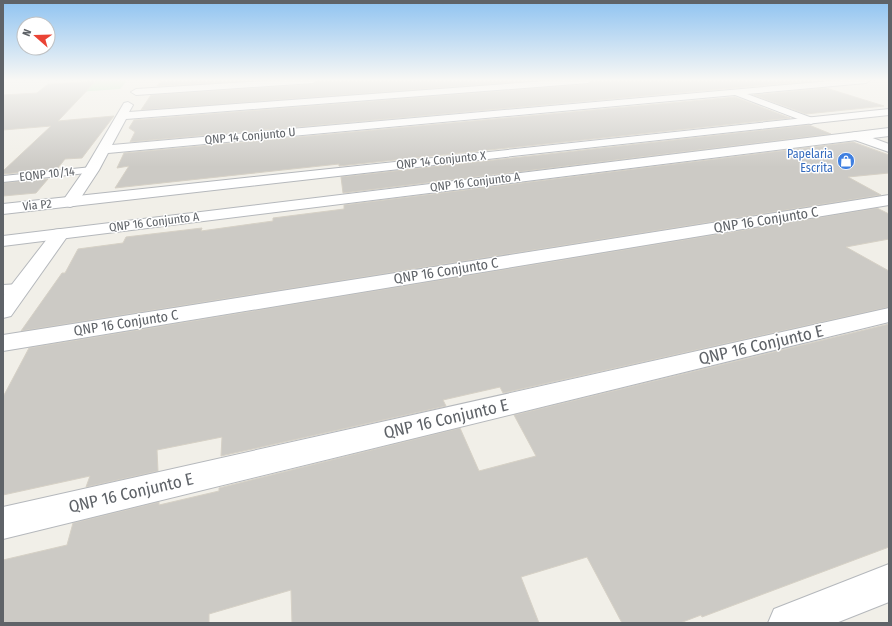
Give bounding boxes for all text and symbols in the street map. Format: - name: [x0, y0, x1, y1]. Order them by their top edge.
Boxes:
- north arrow: [16, 16, 56, 56]
- text: N: [20, 27, 34, 38]
- street label: QNP 14 Conjunto U: [204, 125, 296, 147]
- place label: Papelaria Escrita: [787, 147, 833, 175]
- street label: QNP 14 Conjunto X: [395, 148, 487, 172]
- shop icon: Papelaria Escrita: [836, 151, 856, 171]
- street label: EQNP 10/14: [19, 164, 76, 184]
- street label: QNP 16 Conjunto A: [429, 169, 522, 194]
- street label: Via P2: [22, 197, 52, 213]
- street label: QNP 16 Conjunto C: [713, 203, 819, 237]
- street label: QNP 16 Conjunto A: [108, 209, 201, 234]
- street label: QNP 16 Conjunto C: [393, 254, 499, 288]
- street label: QNP 16 Conjunto C: [73, 306, 179, 340]
- street label: QNP 16 Conjunto E: [697, 320, 825, 370]
- street label: QNP 16 Conjunto E: [382, 394, 510, 444]
- street label: QNP 16 Conjunto E: [67, 468, 195, 518]

